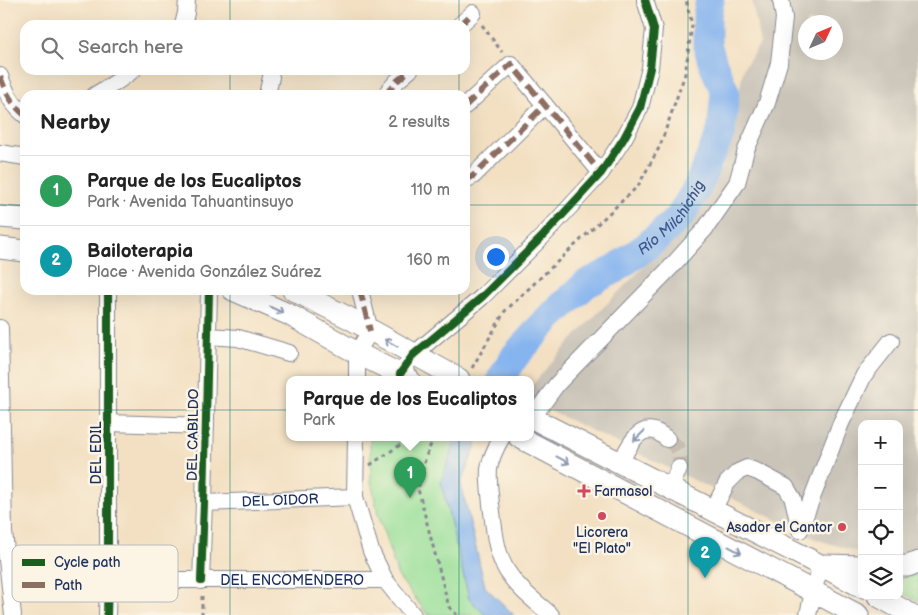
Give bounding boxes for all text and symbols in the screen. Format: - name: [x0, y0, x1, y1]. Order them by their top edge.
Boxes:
- north arrow: [798, 15, 843, 60]
- search box: [20, 20, 470, 75]
- icon: search: [38, 34, 66, 62]
- text: Search here: [78, 36, 183, 59]
- text: Nearby: [40, 110, 110, 135]
- text: 2 results: [388, 113, 450, 132]
- text: Parque de los Eucaliptos: [87, 170, 301, 193]
- water label: Río Milchichig: [634, 177, 709, 259]
- text: 1: [53, 181, 59, 200]
- text: 110 m: [411, 181, 450, 200]
- text: Park · Avenida Tahuantinsuyo: [87, 193, 294, 212]
- text: Bailoterapia: [87, 240, 193, 263]
- your location: [483, 244, 509, 270]
- text: 2: [51, 251, 61, 270]
- text: 160 m: [407, 251, 450, 270]
- text: Place · Avenida González Suárez: [87, 263, 321, 282]
- one-way arrow: [269, 305, 284, 315]
- one-way arrow: [385, 337, 399, 347]
- popup: [286, 376, 534, 441]
- street label: DEL CABILDO: [184, 388, 202, 481]
- text: Parque de los Eucaliptos: [303, 388, 517, 411]
- text: Park: [303, 411, 335, 430]
- map controls: [858, 420, 903, 600]
- button: +: [858, 420, 903, 465]
- street label: DEL EDIL: [88, 421, 105, 485]
- one-way arrow: [633, 430, 645, 442]
- one-way arrow: [555, 455, 570, 465]
- pin: 1: [394, 457, 426, 498]
- button: −: [858, 465, 903, 510]
- place label: Farmasol: [594, 483, 652, 500]
- marker: Farmasol: [578, 485, 590, 497]
- street label: DEL OIDOR: [241, 490, 319, 510]
- marker: Licorera "El Plato": [596, 510, 608, 522]
- button: locate: [858, 510, 903, 555]
- place label: Asador el Cantor: [726, 519, 833, 536]
- marker: Asador el Cantor: [836, 521, 848, 533]
- place label: Licorera "El Plato": [573, 524, 631, 557]
- pin: 2: [689, 537, 721, 578]
- legend: [12, 545, 178, 602]
- one-way arrow: [727, 545, 742, 555]
- text: Cycle path: [54, 554, 121, 571]
- button: layers: [858, 555, 903, 600]
- street label: DEL ENCOMENDERO: [220, 572, 364, 589]
- text: Path: [54, 577, 82, 594]

